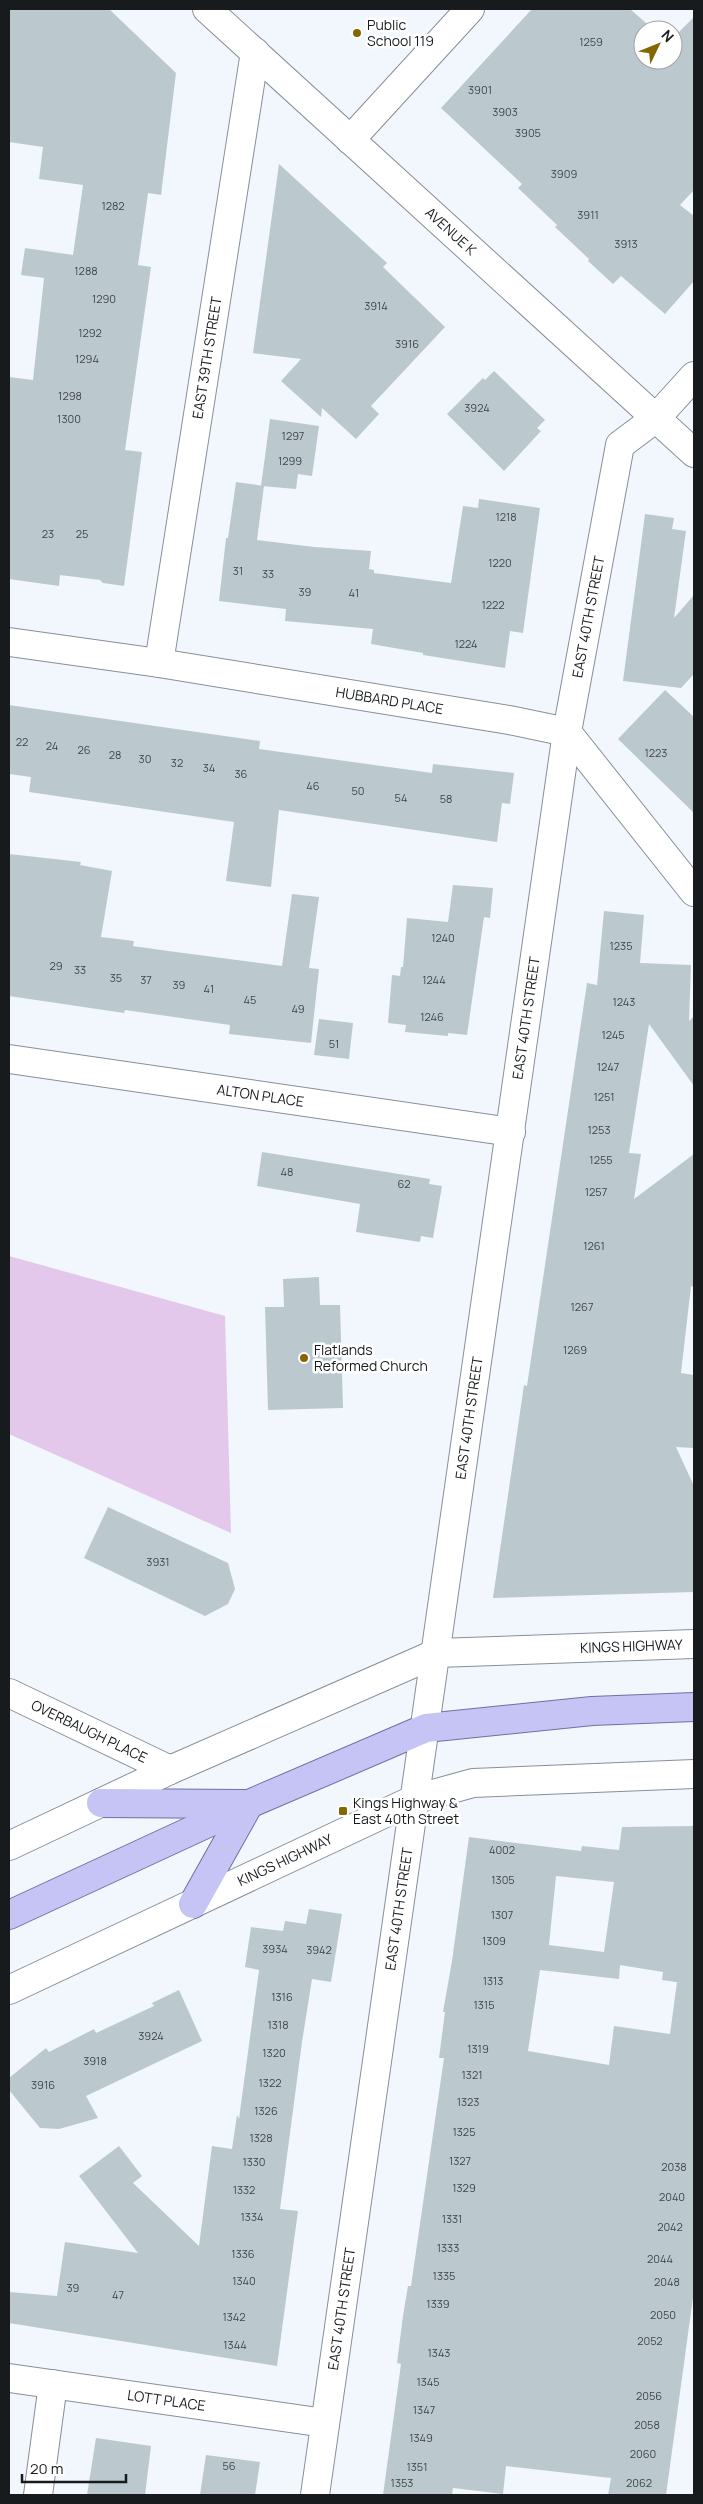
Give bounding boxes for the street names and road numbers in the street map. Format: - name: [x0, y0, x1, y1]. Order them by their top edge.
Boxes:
- street label: AVENUE K: [422, 203, 481, 260]
- street label: EAST 39TH STREET: [188, 295, 226, 420]
- street label: EAST 40TH STREET: [567, 554, 608, 679]
- street label: HUBBARD PLACE: [334, 682, 445, 718]
- street label: EAST 40TH STREET: [507, 955, 544, 1081]
- street label: ALTON PLACE: [216, 1079, 305, 1111]
- street label: EAST 40TH STREET: [450, 1355, 487, 1480]
- street label: KINGS HIGHWAY: [580, 1634, 683, 1657]
- street label: OVERBAUGH PLACE: [28, 1695, 151, 1767]
- street label: KINGS HIGHWAY: [234, 1829, 336, 1890]
- street label: EAST 40TH STREET: [380, 1846, 417, 1971]
- street label: EAST 40TH STREET: [323, 2246, 359, 2371]
- street label: LOTT PLACE: [126, 2385, 207, 2415]

